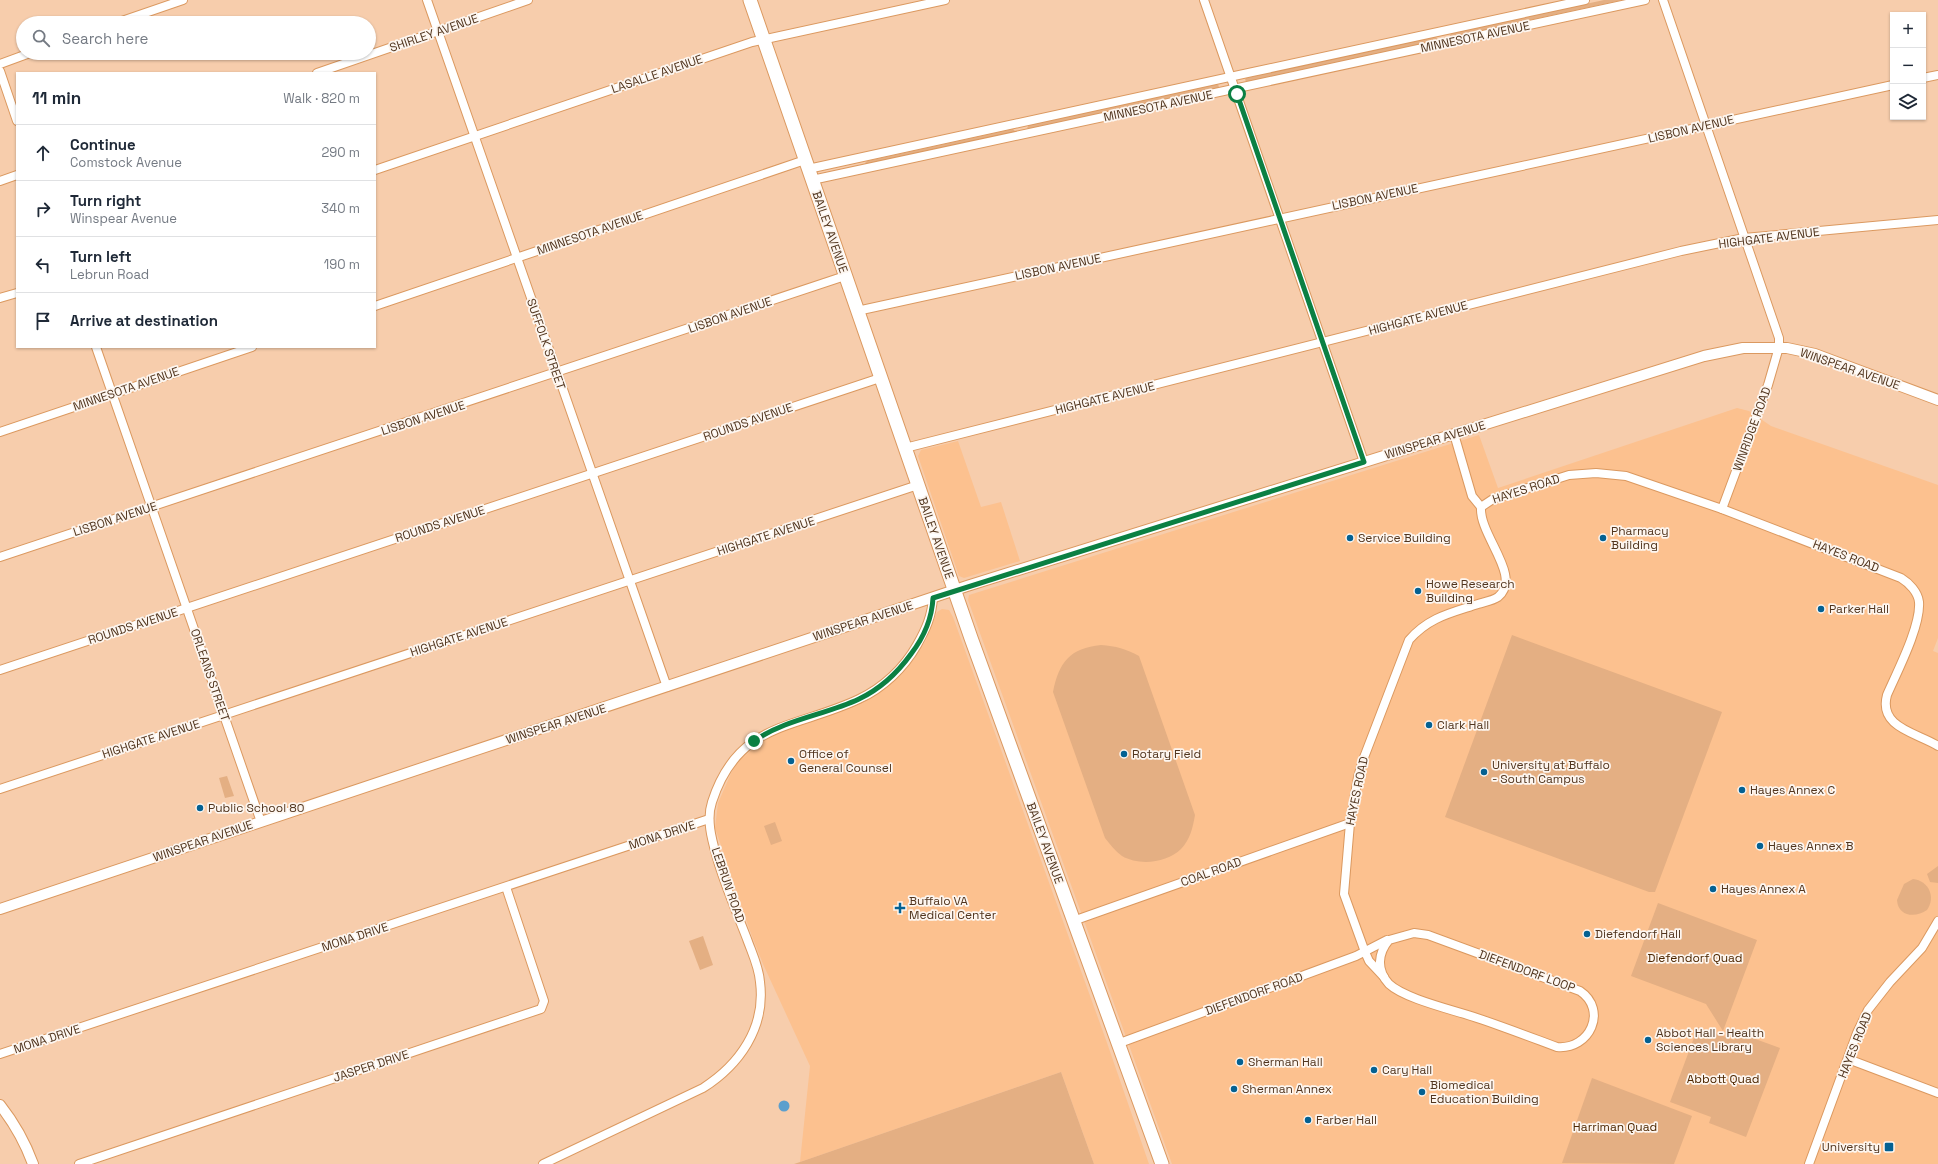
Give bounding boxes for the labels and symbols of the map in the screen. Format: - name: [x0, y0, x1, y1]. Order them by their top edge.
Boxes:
- street label: SHIRLEY AVENUE: [387, 10, 481, 56]
- street label: MINNESOTA AVENUE: [1419, 18, 1531, 56]
- street label: LASALLE AVENUE: [609, 51, 705, 97]
- route start: [1228, 85, 1246, 103]
- street label: MINNESOTA AVENUE: [1102, 87, 1214, 125]
- street label: LISBON AVENUE: [1647, 111, 1736, 147]
- street label: LISBON AVENUE: [1331, 180, 1420, 214]
- street label: BAILEY AVENUE: [809, 189, 852, 275]
- street label: MINNESOTA AVENUE: [535, 207, 645, 259]
- street label: HIGHGATE AVENUE: [1718, 224, 1821, 252]
- street label: LISBON AVENUE: [1014, 250, 1103, 284]
- street label: LISBON AVENUE: [686, 293, 774, 337]
- street label: SUFFOLK STREET: [523, 296, 569, 392]
- street label: HIGHGATE AVENUE: [1367, 297, 1469, 339]
- street label: WINSPEAR AVENUE: [1798, 344, 1902, 394]
- street label: MINNESOTA AVENUE: [71, 363, 181, 415]
- street label: HIGHGATE AVENUE: [1054, 378, 1157, 418]
- street label: WINRIDGE ROAD: [1729, 385, 1775, 473]
- street label: LISBON AVENUE: [379, 397, 467, 439]
- street label: ROUNDS AVENUE: [701, 399, 795, 445]
- street label: WINSPEAR AVENUE: [1383, 417, 1488, 463]
- street label: HAYES ROAD: [1490, 471, 1562, 507]
- street label: BAILEY AVENUE: [915, 495, 958, 581]
- street label: LISBON AVENUE: [71, 498, 159, 540]
- street label: ROUNDS AVENUE: [393, 502, 487, 546]
- street label: HIGHGATE AVENUE: [715, 513, 817, 559]
- place label: Pharmacy Building: [1611, 523, 1669, 553]
- place label: Service Building: [1358, 530, 1451, 546]
- marker: Service Building: [1345, 533, 1355, 543]
- marker: Pharmacy Building: [1598, 533, 1608, 543]
- street label: HAYES ROAD: [1810, 536, 1882, 576]
- place label: Howe Research Building: [1426, 576, 1515, 606]
- marker: Howe Research Building: [1413, 586, 1423, 596]
- street label: WINSPEAR AVENUE: [811, 597, 915, 645]
- place label: Parker Hall: [1829, 601, 1889, 617]
- street label: ROUNDS AVENUE: [86, 604, 180, 648]
- marker: Parker Hall: [1816, 604, 1826, 614]
- street label: HIGHGATE AVENUE: [408, 614, 510, 660]
- street label: ORLEANS STREET: [187, 627, 233, 723]
- street label: WINSPEAR AVENUE: [504, 700, 608, 748]
- street label: HIGHGATE AVENUE: [100, 716, 202, 762]
- place label: Clark Hall: [1437, 717, 1489, 733]
- marker: Clark Hall: [1424, 720, 1434, 730]
- route end: [745, 732, 763, 750]
- place label: Office of General Counsel: [799, 746, 892, 776]
- place label: Rotary Field: [1132, 746, 1201, 762]
- marker: Rotary Field: [1119, 749, 1129, 759]
- street label: HAYES ROAD: [1342, 755, 1372, 827]
- marker: Office of General Counsel: [786, 756, 796, 766]
- place label: University at Buffalo - South Campus: [1492, 757, 1610, 787]
- marker: University at Buffalo - South Campus: [1479, 767, 1489, 777]
- place label: Hayes Annex C: [1750, 782, 1836, 798]
- marker: Hayes Annex C: [1737, 785, 1747, 795]
- place label: Public School 80: [208, 800, 304, 816]
- street label: BAILEY AVENUE: [1023, 800, 1067, 886]
- marker: Public School 80: [195, 803, 205, 813]
- street label: WINSPEAR AVENUE: [151, 816, 255, 866]
- street label: MONA DRIVE: [626, 817, 698, 853]
- place label: Hayes Annex B: [1768, 838, 1854, 854]
- marker: Hayes Annex B: [1755, 841, 1765, 851]
- street label: LEBRUN ROAD: [708, 845, 748, 925]
- street label: COAL ROAD: [1178, 854, 1244, 890]
- place label: Hayes Annex A: [1721, 881, 1806, 897]
- marker: Hayes Annex A: [1708, 884, 1718, 894]
- place label: Buffalo VA Medical Center: [909, 893, 997, 923]
- marker: Buffalo VA Medical Center: [894, 902, 906, 914]
- street label: MONA DRIVE: [319, 919, 391, 955]
- place label: Diefendorf Hall: [1595, 926, 1681, 942]
- marker: Diefendorf Hall: [1582, 929, 1592, 939]
- street label: DIEFENDORF LOOP: [1477, 946, 1577, 996]
- park label: Diefendorf Quad: [1647, 950, 1743, 966]
- street label: DIEFENDORF ROAD: [1203, 969, 1305, 1019]
- street label: HAYES ROAD: [1834, 1010, 1876, 1080]
- street label: MONA DRIVE: [11, 1021, 83, 1057]
- place label: Abbot Hall - Health Sciences Library: [1656, 1025, 1764, 1055]
- marker: Abbot Hall - Health Sciences Library: [1643, 1035, 1653, 1045]
- street label: JASPER DRIVE: [331, 1046, 411, 1086]
- place label: Sherman Hall: [1248, 1054, 1323, 1070]
- marker: Sherman Hall: [1235, 1057, 1245, 1067]
- place label: Cary Hall: [1382, 1062, 1432, 1078]
- marker: Cary Hall: [1369, 1065, 1379, 1075]
- park label: Abbott Quad: [1687, 1071, 1759, 1087]
- place label: Biomedical Education Building: [1430, 1077, 1539, 1107]
- place label: Sherman Annex: [1242, 1081, 1332, 1097]
- marker: Sherman Annex: [1229, 1084, 1239, 1094]
- marker: Biomedical Education Building: [1417, 1087, 1427, 1097]
- place label: Farber Hall: [1316, 1112, 1377, 1128]
- marker: Farber Hall: [1303, 1115, 1313, 1125]
- park label: Harriman Quad: [1573, 1119, 1657, 1135]
- place label: University: [1822, 1139, 1880, 1155]
- marker: University: [1883, 1141, 1895, 1153]

